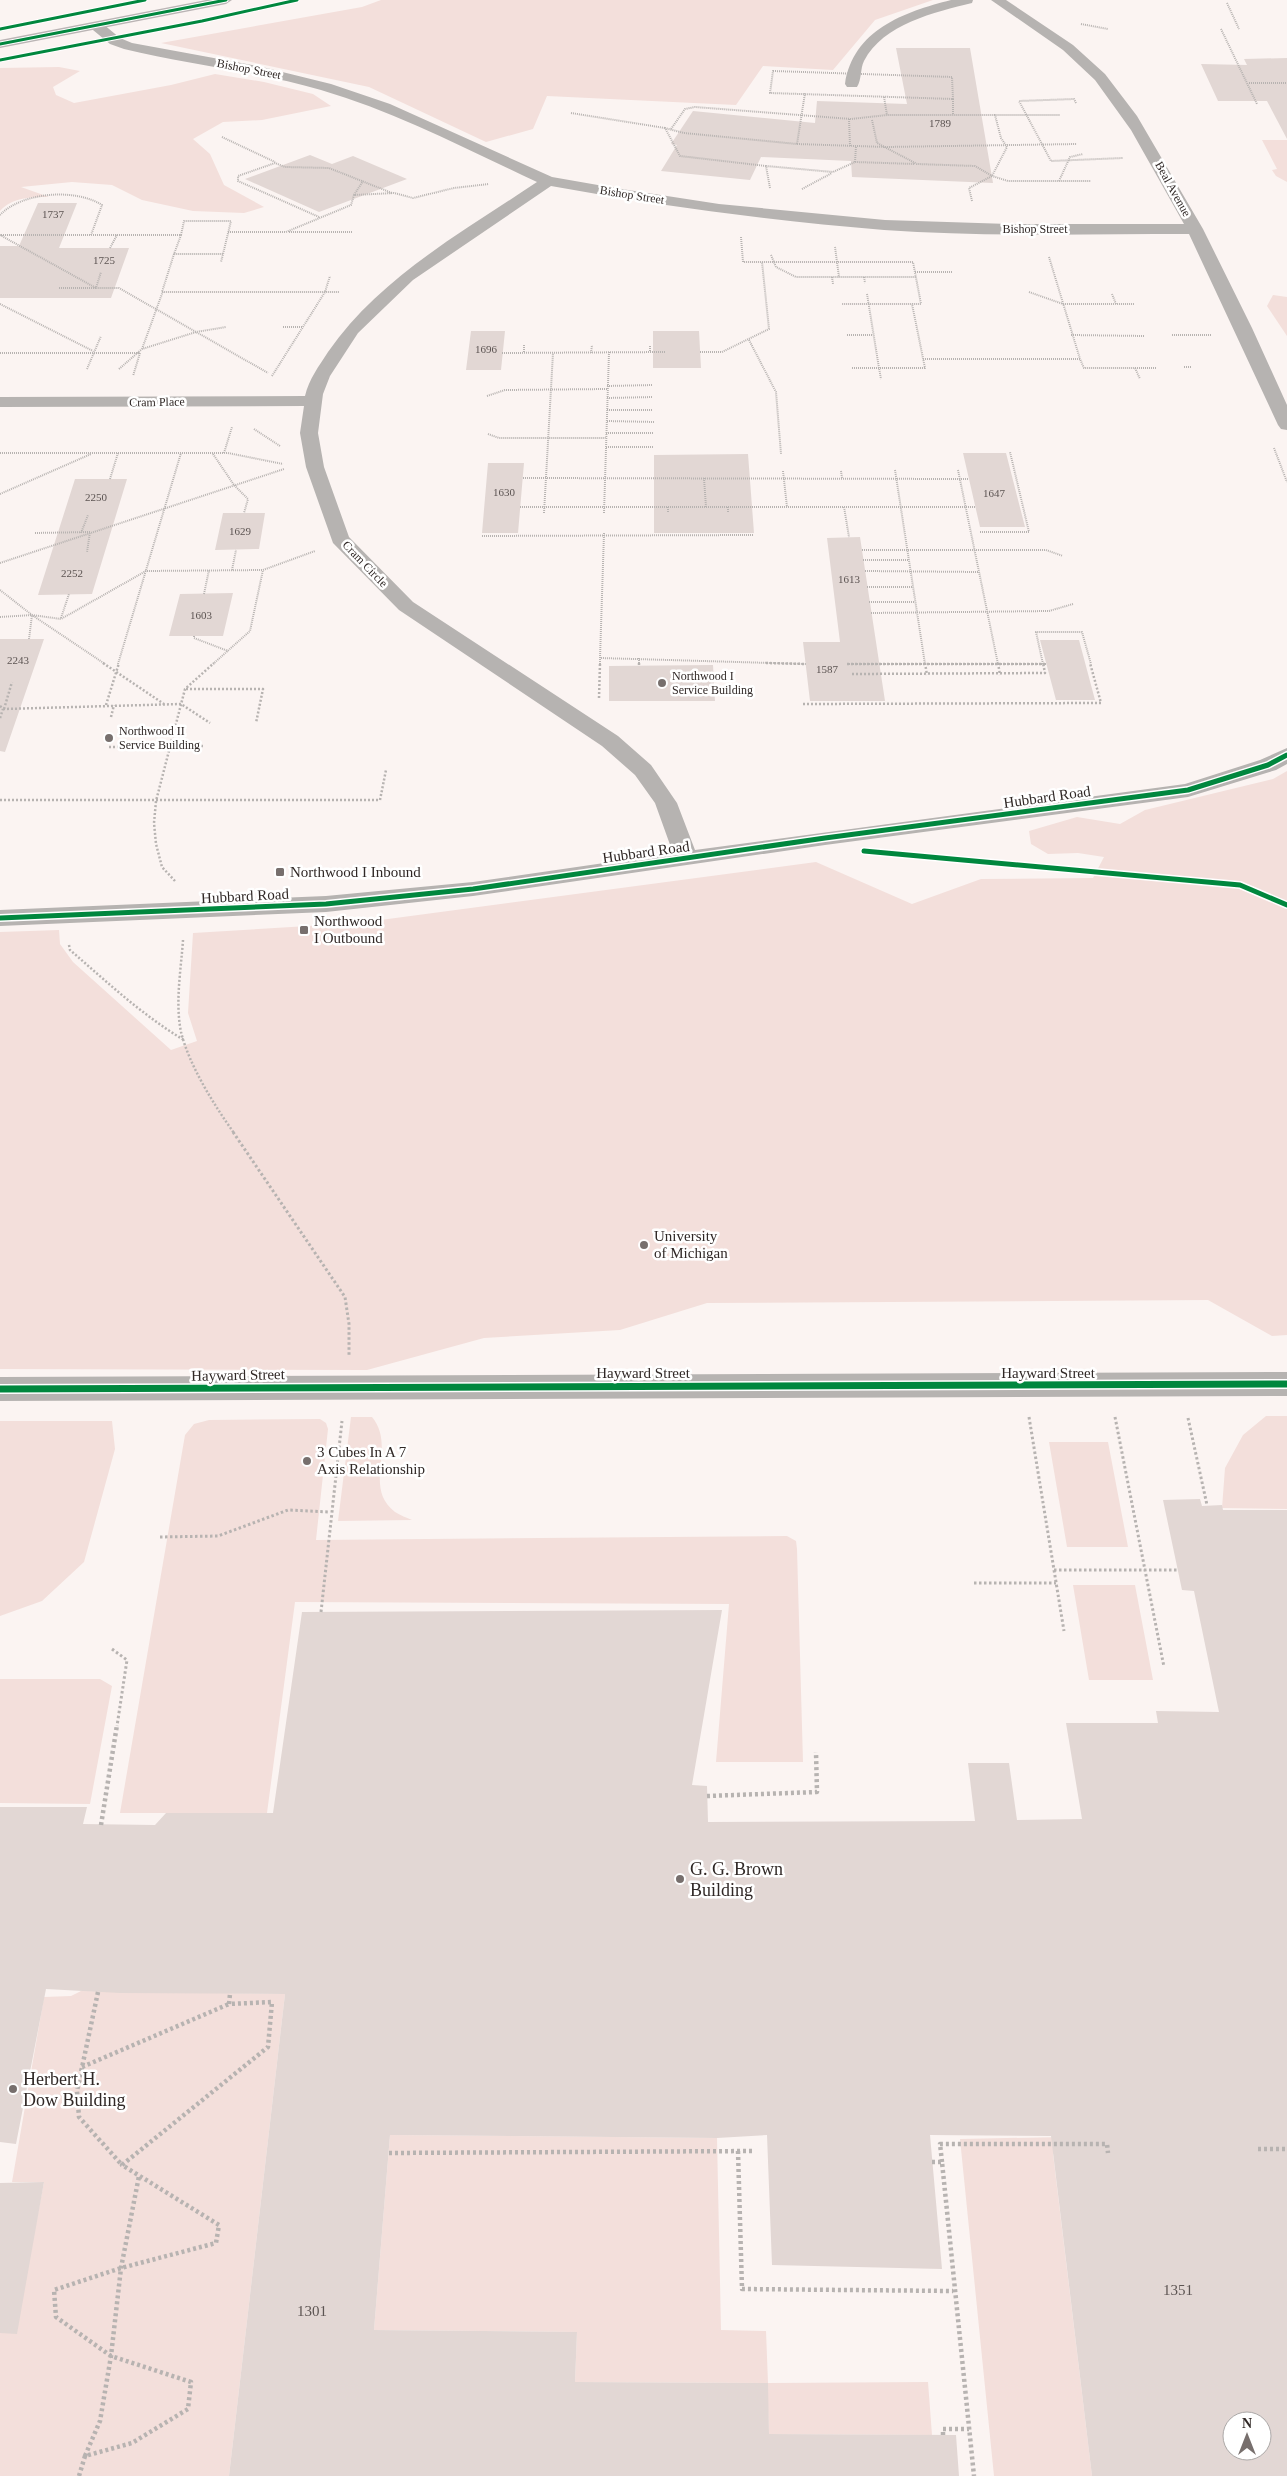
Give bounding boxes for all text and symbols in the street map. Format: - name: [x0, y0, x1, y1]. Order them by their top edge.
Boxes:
- street label: Bishop Street: [216, 56, 283, 82]
- house number: 1789: [929, 117, 952, 129]
- street label: Beal Avenue: [1152, 159, 1194, 219]
- street label: Bishop Street: [599, 183, 666, 207]
- house number: 1737: [42, 208, 65, 220]
- street label: Bishop Street: [1003, 222, 1068, 236]
- house number: 1725: [93, 254, 116, 266]
- house number: 1696: [475, 343, 498, 355]
- street label: Cram Place: [129, 395, 185, 409]
- house number: 1630: [493, 486, 516, 498]
- house number: 1647: [983, 487, 1006, 499]
- house number: 2250: [85, 491, 108, 503]
- house number: 1629: [229, 525, 252, 537]
- street label: Cram Circle: [339, 538, 391, 590]
- house number: 2252: [61, 567, 83, 579]
- house number: 1613: [838, 573, 861, 585]
- house number: 1603: [190, 609, 213, 621]
- house number: 2243: [7, 654, 30, 666]
- house number: 1587: [816, 663, 839, 675]
- place label: Northwood I Service Building: [672, 669, 753, 697]
- marker: Northwood I Service Building: [656, 677, 668, 689]
- place label: Northwood II Service Building: [119, 724, 200, 752]
- marker: Northwood II Service Building: [103, 732, 115, 744]
- street label: Hubbard Road: [1002, 783, 1092, 811]
- street label: Hubbard Road: [601, 838, 691, 866]
- place label: Northwood I Inbound: [290, 864, 421, 880]
- marker: Northwood I Inbound: [274, 866, 286, 878]
- street label: Hubbard Road: [201, 886, 290, 906]
- place label: Northwood I Outbound: [314, 913, 383, 946]
- marker: Northwood I Outbound: [298, 924, 310, 936]
- place label: University of Michigan: [654, 1228, 728, 1261]
- marker: University of Michigan: [638, 1239, 650, 1251]
- street label: Hayward Street: [596, 1365, 691, 1381]
- street label: Hayward Street: [1001, 1365, 1096, 1381]
- street label: Hayward Street: [191, 1366, 286, 1384]
- place label: 3 Cubes In A 7 Axis Relationship: [317, 1444, 425, 1477]
- marker: 3 Cubes In A 7 Axis Relationship: [301, 1455, 313, 1467]
- place label: G. G. Brown Building: [690, 1859, 783, 1900]
- marker: G. G. Brown Building: [674, 1873, 686, 1885]
- place label: Herbert H. Dow Building: [23, 2069, 126, 2110]
- marker: Herbert H. Dow Building: [7, 2083, 19, 2095]
- house number: 1351: [1163, 2282, 1193, 2298]
- house number: 1301: [297, 2303, 327, 2319]
- north arrow: [1222, 2411, 1272, 2461]
- text: N: [1242, 2416, 1252, 2431]

